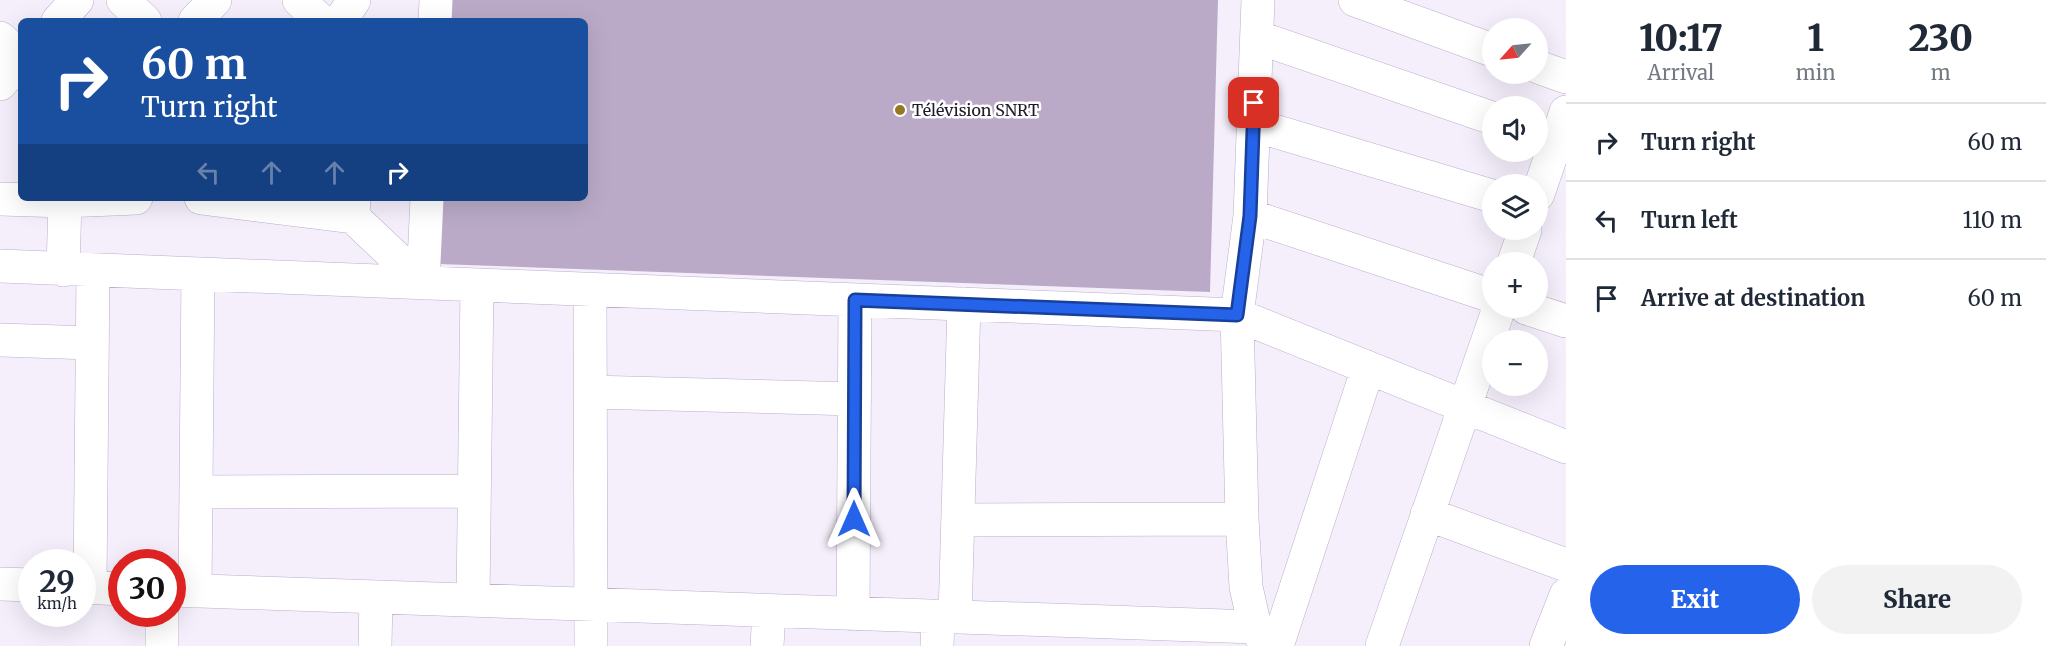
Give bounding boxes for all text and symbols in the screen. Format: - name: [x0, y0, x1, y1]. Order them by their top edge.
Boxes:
- text: 10:17: [1639, 16, 1723, 61]
- text: 1: [1807, 16, 1824, 61]
- text: 230: [1908, 16, 1973, 61]
- north arrow: [1482, 18, 1548, 84]
- map controls: [1482, 18, 1548, 396]
- text: 60 m: [141, 38, 247, 90]
- icon: right: [42, 42, 120, 120]
- text: Arrival: [1648, 60, 1714, 85]
- text: min: [1796, 60, 1835, 85]
- text: m: [1931, 60, 1951, 85]
- pin: [1228, 77, 1279, 128]
- icon: arrive: [1237, 86, 1270, 119]
- text: Turn right: [141, 90, 278, 124]
- button: sound: [1482, 96, 1548, 162]
- place label: Télévision SNRT: [912, 100, 1039, 120]
- marker: Télévision SNRT: [893, 103, 907, 117]
- icon: right: [1590, 126, 1623, 159]
- text: Turn right: [1641, 128, 1755, 156]
- text: 60 m: [1968, 128, 2022, 156]
- icon: left: [192, 156, 225, 189]
- icon: ahead: [255, 156, 288, 189]
- icon: ahead: [318, 156, 351, 189]
- icon: right: [381, 156, 414, 189]
- button: layers: [1482, 174, 1548, 240]
- icon: left: [1590, 204, 1623, 237]
- text: Turn left: [1641, 206, 1738, 234]
- text: 110 m: [1963, 206, 2022, 234]
- button: +: [1482, 252, 1548, 318]
- icon: arrive: [1590, 282, 1623, 315]
- text: Arrive at destination: [1641, 284, 1865, 312]
- text: 60 m: [1968, 284, 2022, 312]
- button: −: [1482, 330, 1548, 396]
- position arrow: [822, 487, 886, 551]
- speed limit sign: 30: [108, 549, 186, 627]
- text: 29: [39, 562, 75, 600]
- button: Exit: [1590, 565, 1800, 634]
- button: Share: [1812, 565, 2022, 634]
- text: km/h: [37, 594, 77, 613]

